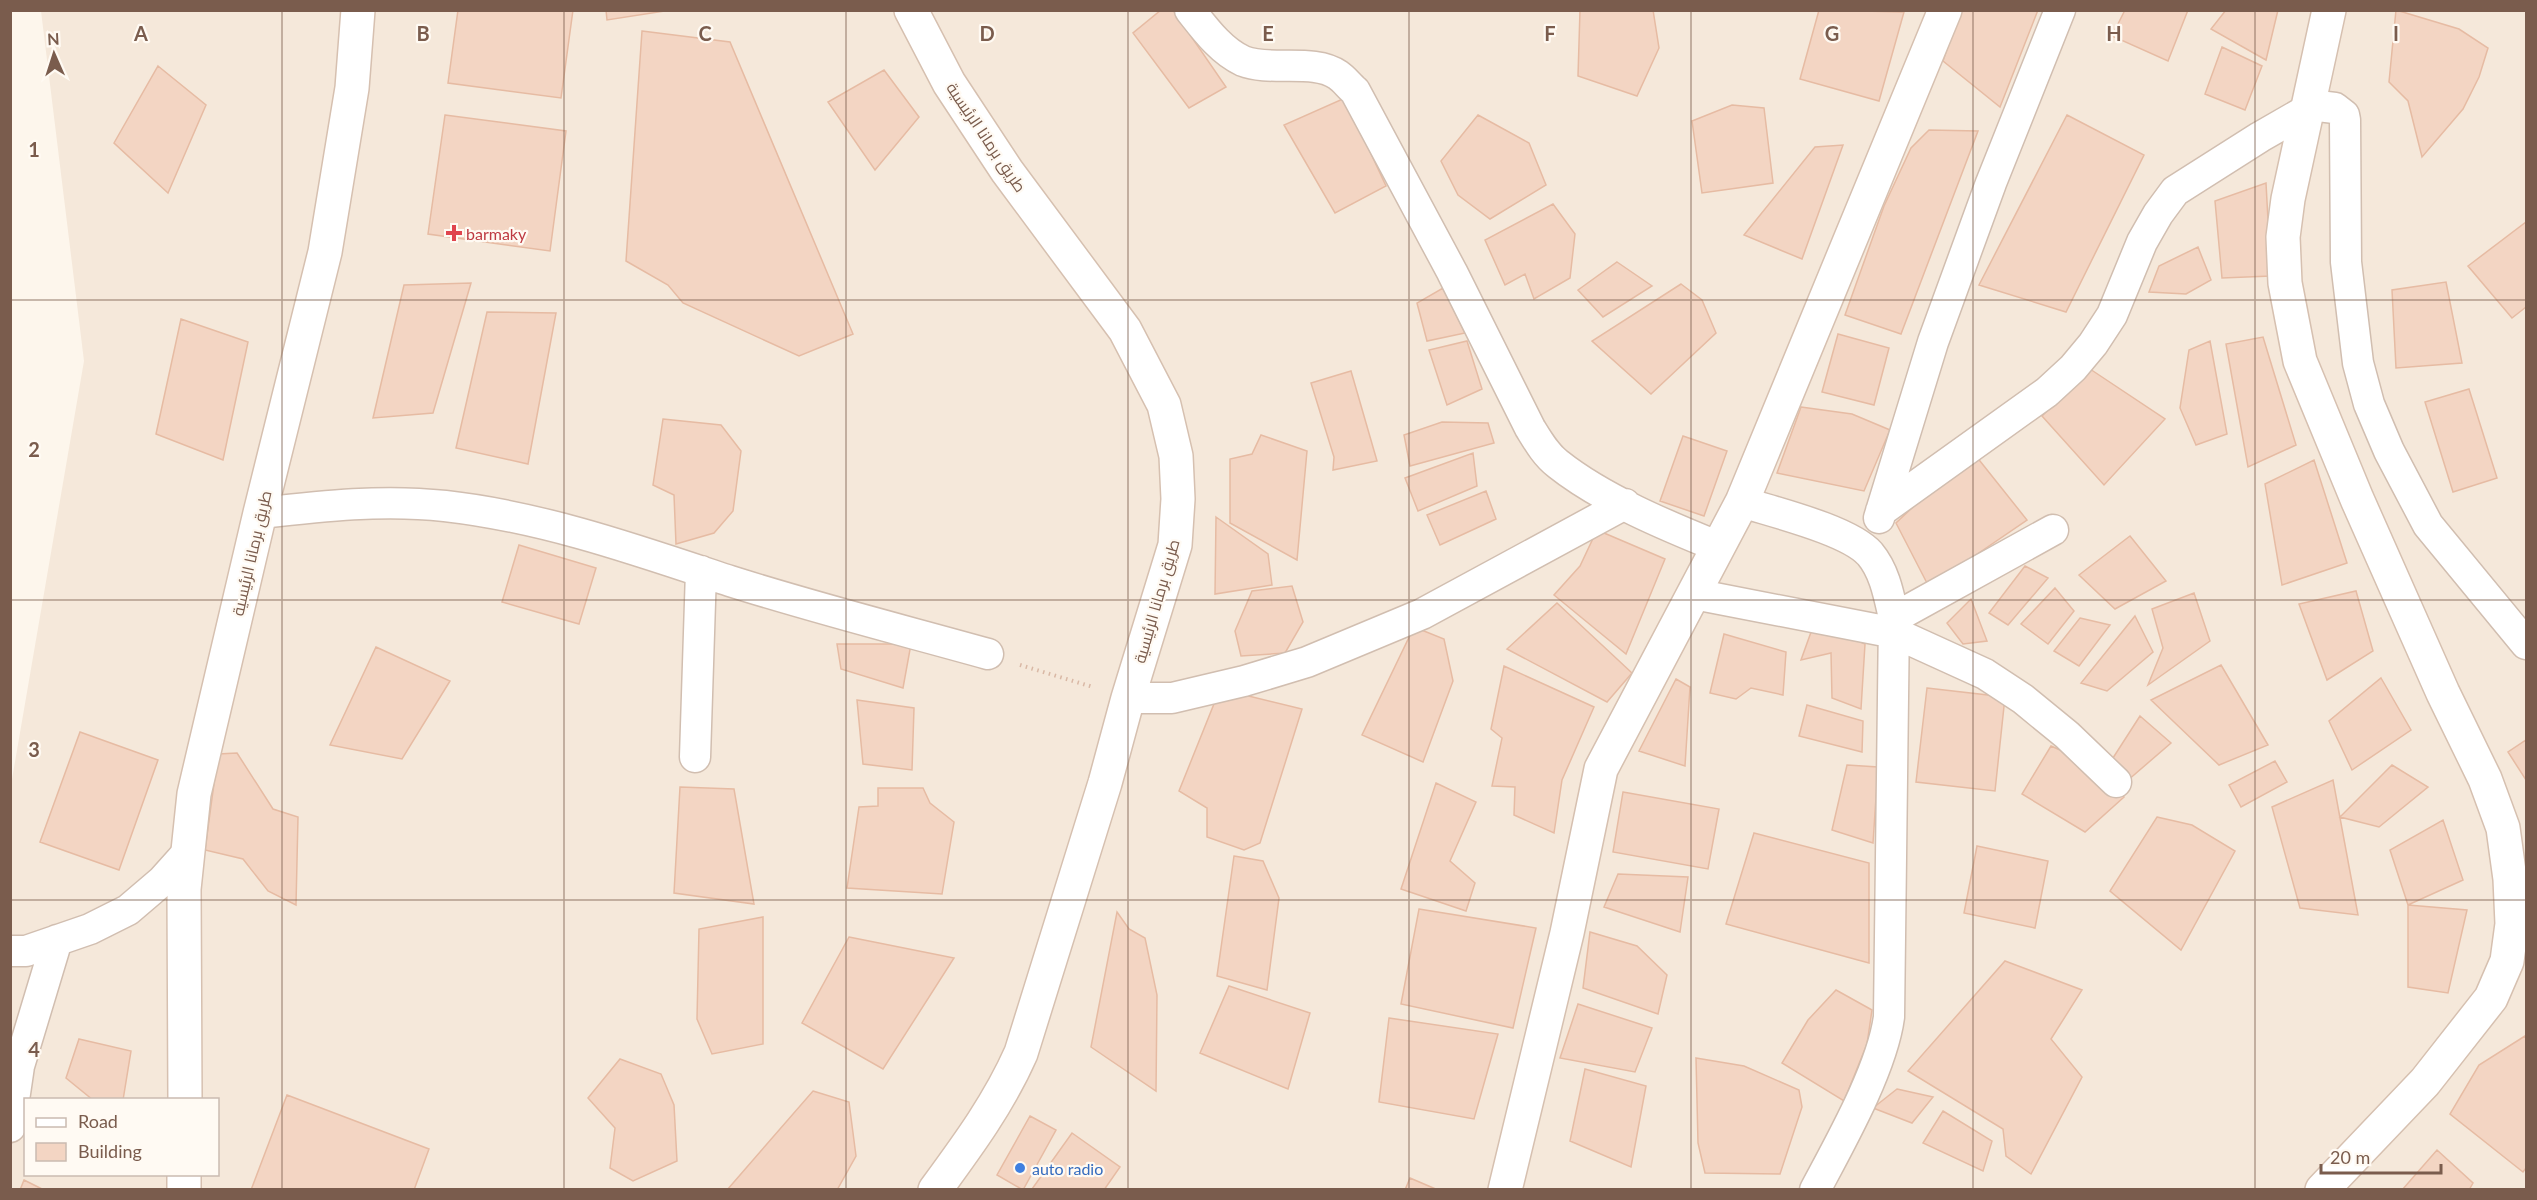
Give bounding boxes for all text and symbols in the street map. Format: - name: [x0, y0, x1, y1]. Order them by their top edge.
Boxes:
- text: A: [133, 21, 148, 45]
- text: B: [416, 21, 430, 45]
- text: C: [698, 21, 712, 45]
- text: D: [979, 21, 995, 45]
- text: E: [1262, 21, 1274, 45]
- text: F: [1544, 21, 1556, 45]
- text: G: [1825, 21, 1839, 45]
- text: H: [2106, 21, 2122, 45]
- text: I: [2393, 21, 2399, 45]
- north arrow: [24, 24, 84, 84]
- text: N: [47, 29, 60, 48]
- street label: طريق برمانا الرئيسية: [942, 79, 1031, 196]
- text: 1: [28, 137, 40, 161]
- place label: barmaky: [466, 224, 527, 243]
- marker: barmaky: [447, 226, 461, 240]
- text: 2: [28, 437, 40, 461]
- street label: طريق برمانا الرئيسية: [227, 488, 277, 618]
- street label: طريق برمانا الرئيسية: [1129, 537, 1185, 666]
- text: 3: [28, 737, 40, 761]
- text: 4: [28, 1037, 40, 1061]
- legend: [24, 1098, 219, 1176]
- text: Road: [78, 1110, 118, 1132]
- scale bar: [2321, 1137, 2441, 1175]
- text: Building: [78, 1140, 142, 1162]
- text: 20 m: [2330, 1146, 2370, 1168]
- place label: auto radio: [1032, 1159, 1103, 1178]
- marker: auto radio: [1013, 1161, 1027, 1175]

